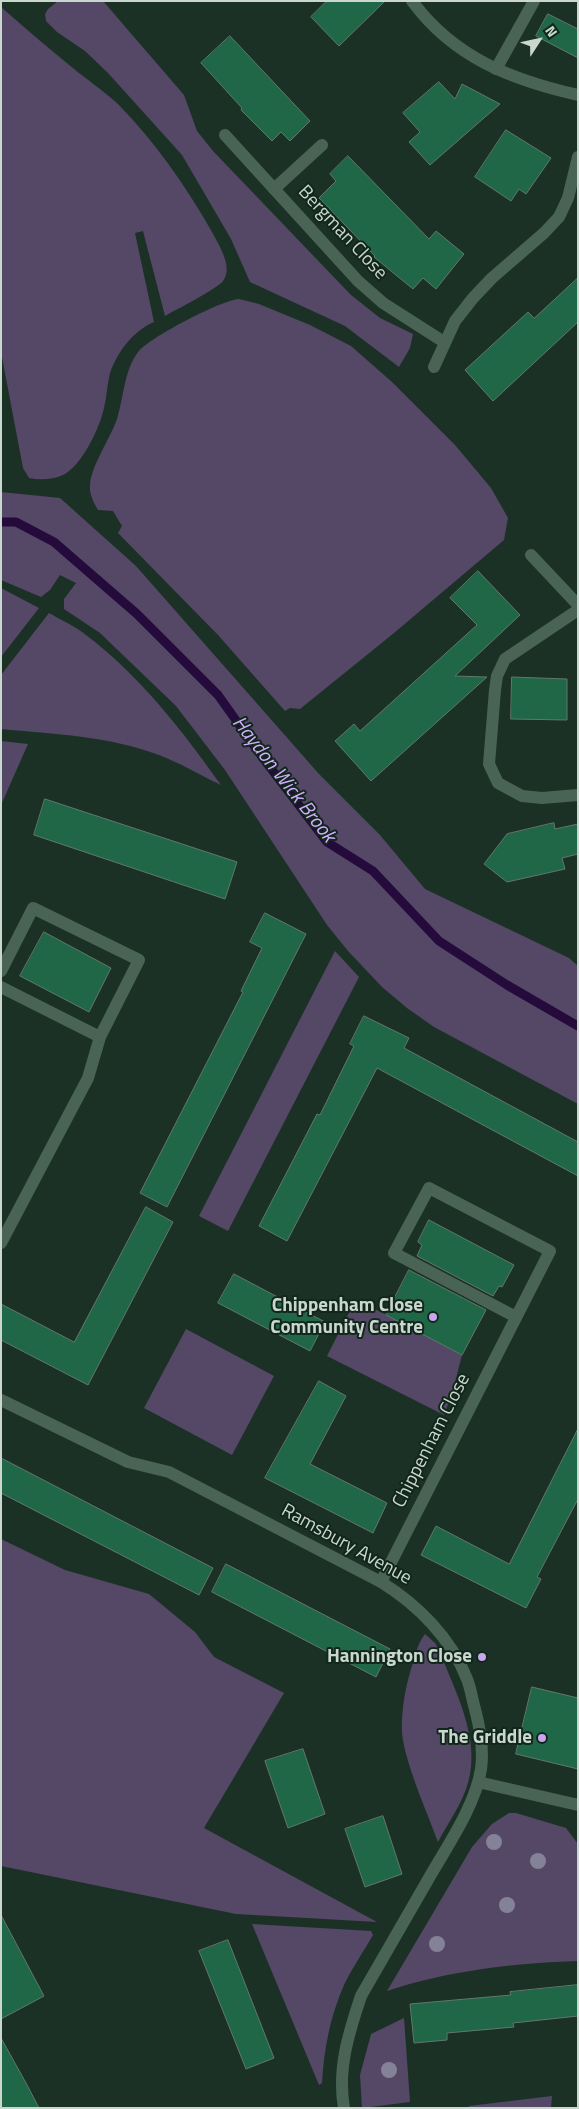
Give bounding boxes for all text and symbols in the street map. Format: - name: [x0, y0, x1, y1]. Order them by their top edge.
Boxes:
- north arrow: [514, 15, 564, 65]
- text: N: [540, 21, 563, 41]
- street label: Bergman Close: [293, 181, 391, 285]
- water label: Haydon Wick Brook: [226, 712, 340, 848]
- place label: Chippenham Close Community Centre: [270, 1295, 423, 1339]
- marker: Chippenham Close Community Centre: [427, 1311, 439, 1323]
- street label: Chippenham Close: [388, 1370, 476, 1512]
- street label: Ramsbury Avenue: [277, 1500, 415, 1590]
- place label: Hannington Close: [327, 1646, 472, 1668]
- marker: Hannington Close: [476, 1651, 488, 1663]
- place label: The Griddle: [438, 1727, 532, 1749]
- marker: The Griddle: [536, 1732, 548, 1744]

